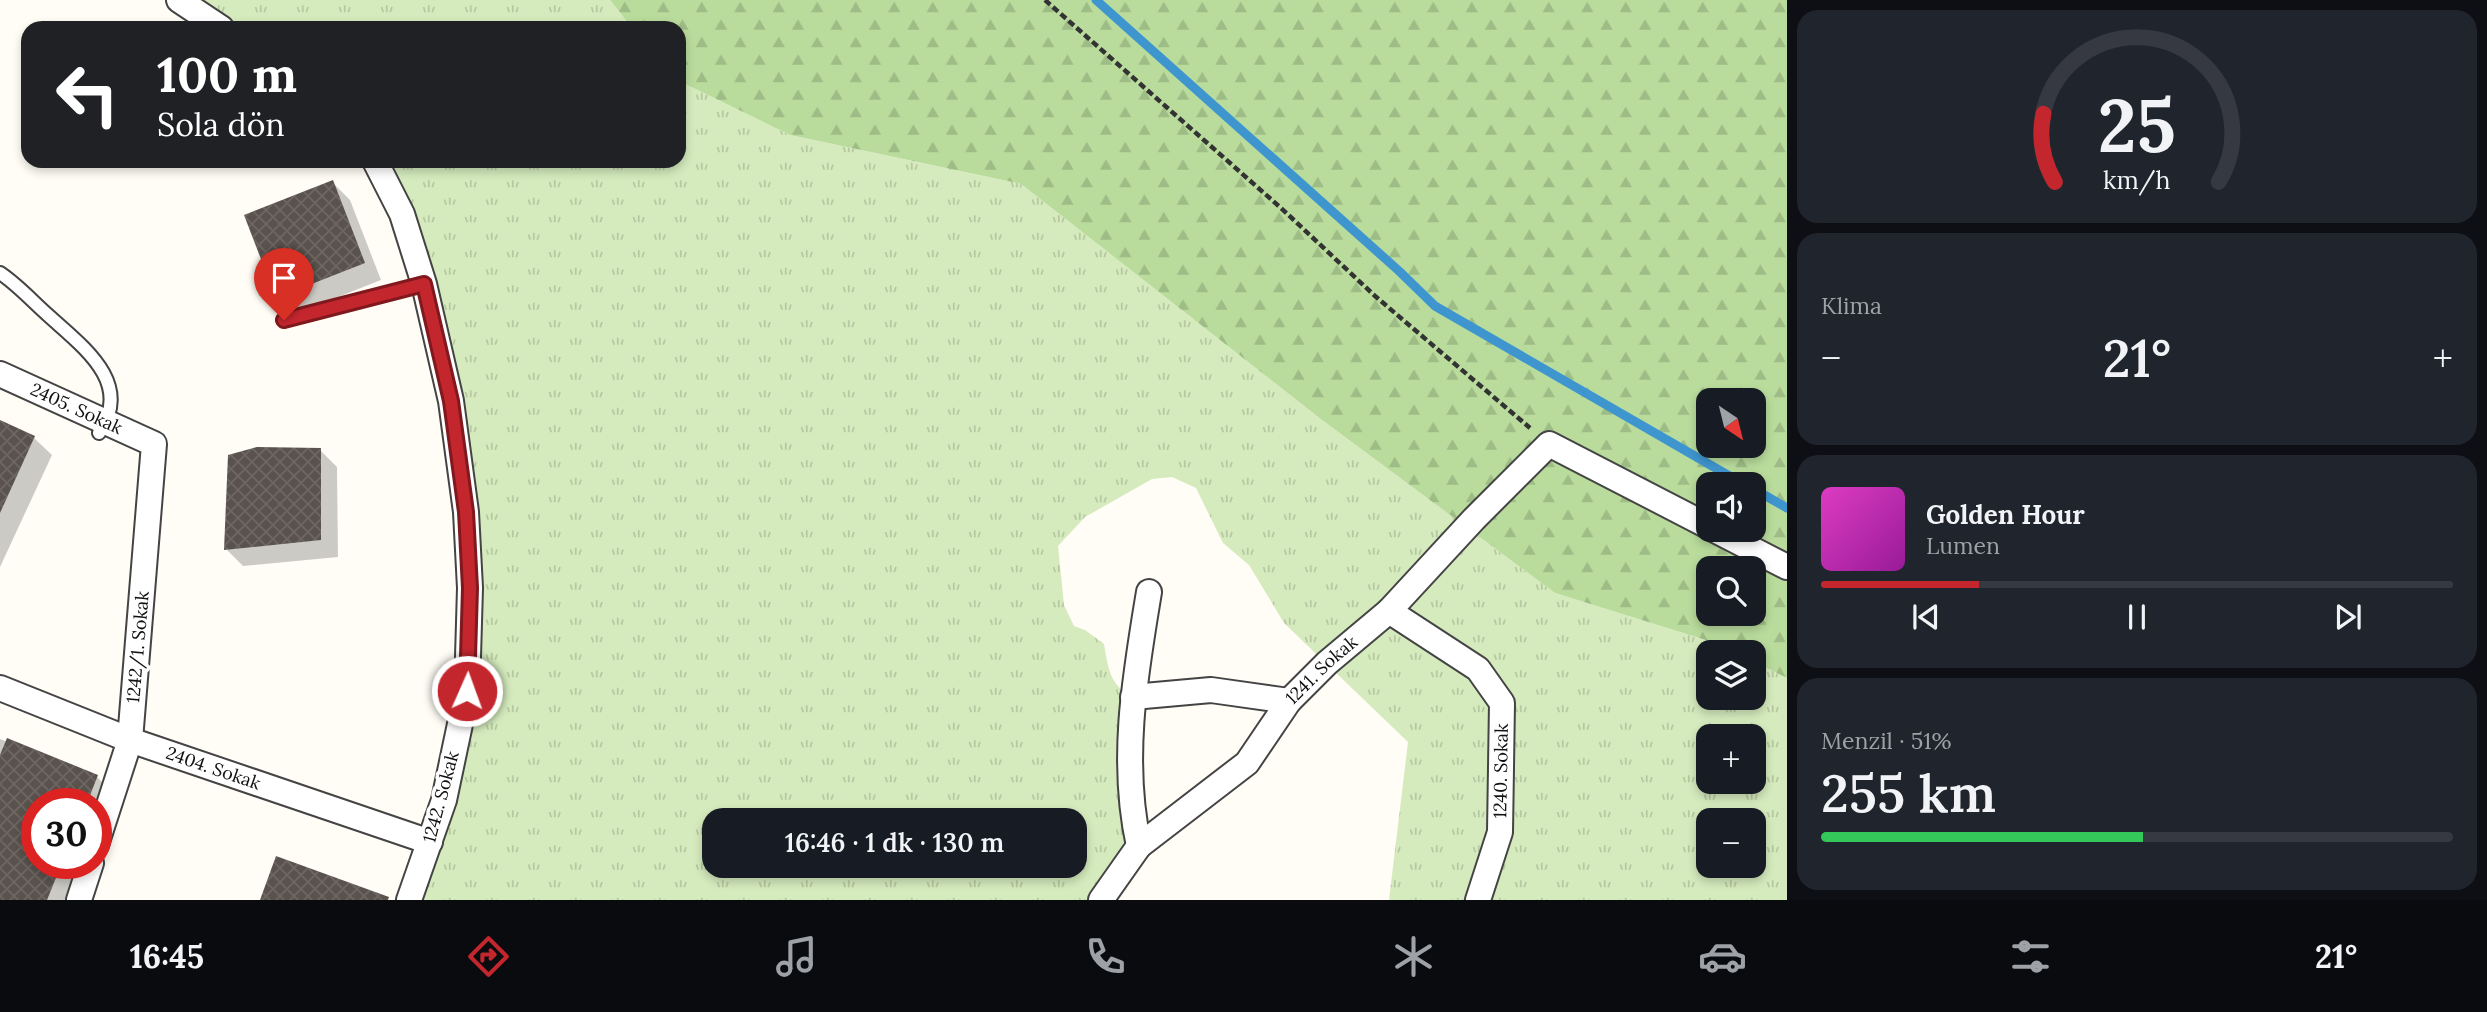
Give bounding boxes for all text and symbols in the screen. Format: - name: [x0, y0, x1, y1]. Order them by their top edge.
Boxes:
- text: 100 m: [157, 43, 297, 105]
- icon: left: [42, 49, 133, 140]
- text: 25: [2098, 80, 2176, 173]
- text: Sola dön: [157, 104, 285, 145]
- text: km/h: [2103, 164, 2171, 196]
- pin: [254, 248, 314, 320]
- icon: arrive: [265, 259, 303, 297]
- text: Klima: [1821, 291, 1882, 320]
- text: 21°: [2103, 325, 2171, 391]
- text: −: [1821, 334, 1841, 382]
- text: +: [2433, 334, 2453, 382]
- street label: 2405. Sokak: [27, 377, 127, 439]
- north arrow: [1696, 388, 1766, 458]
- map controls: [1696, 388, 1766, 878]
- button: sound: [1696, 472, 1766, 542]
- text: Golden Hour: [1926, 498, 2085, 531]
- text: Lumen: [1926, 531, 2000, 560]
- button: search: [1696, 556, 1766, 626]
- street label: 1242/1. Sokak: [121, 590, 154, 704]
- icon: previous: [1907, 598, 1945, 636]
- icon: pause: [2118, 598, 2156, 636]
- icon: next: [2329, 598, 2367, 636]
- street label: 1241. Sokak: [1280, 630, 1362, 709]
- button: layers: [1696, 640, 1766, 710]
- position arrow: [430, 654, 504, 728]
- street label: 1240. Sokak: [1488, 723, 1513, 819]
- button: +: [1696, 724, 1766, 794]
- text: Menzil · 51%: [1821, 726, 1952, 755]
- street label: 2404. Sokak: [163, 741, 264, 795]
- street label: 1242. Sokak: [417, 748, 464, 845]
- text: 255 km: [1821, 760, 1996, 826]
- speed limit sign: 30: [21, 788, 112, 879]
- button: −: [1696, 808, 1766, 878]
- text: 16:46 · 1 dk · 130 m: [785, 826, 1004, 859]
- icon: directions: [464, 932, 513, 981]
- icon: music: [772, 932, 821, 981]
- icon: phone: [1081, 932, 1130, 981]
- icon: climate: [1389, 932, 1438, 981]
- icon: car: [1698, 932, 1747, 981]
- icon: filters: [2006, 932, 2055, 981]
- text: 16:45: [130, 936, 204, 977]
- text: 21°: [2315, 936, 2357, 977]

